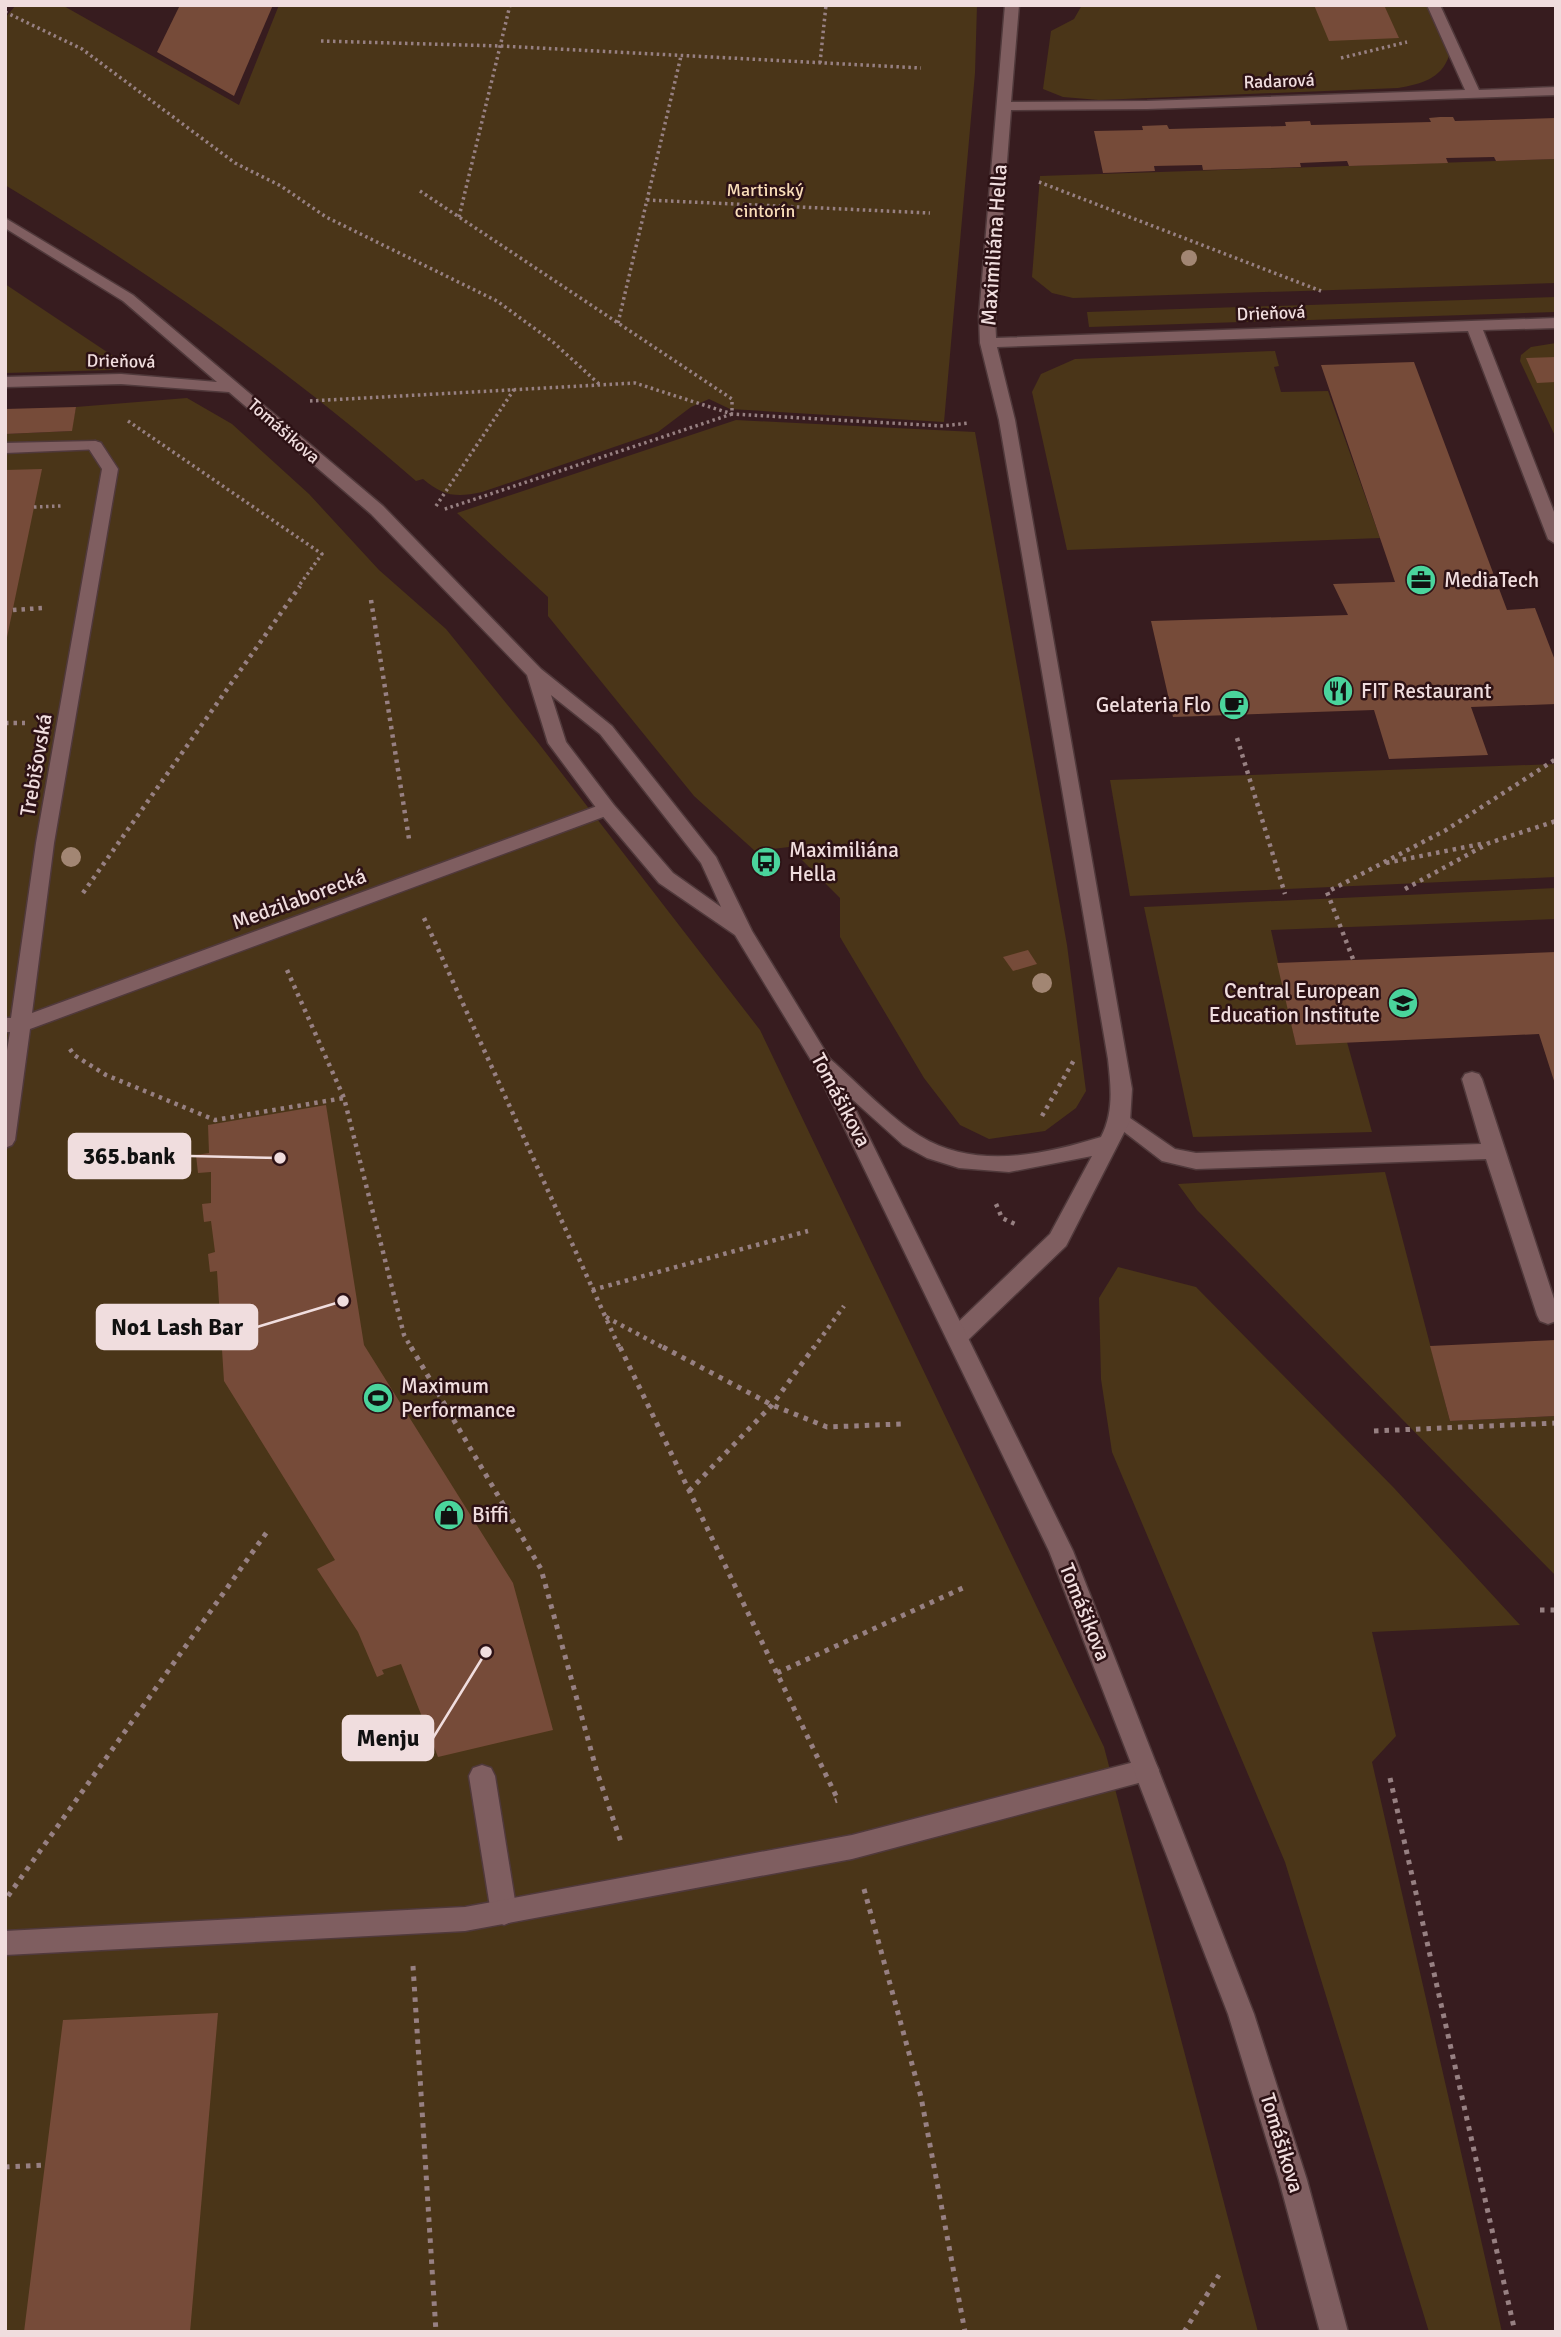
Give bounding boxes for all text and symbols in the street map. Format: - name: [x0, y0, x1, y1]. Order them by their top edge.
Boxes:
- street label: Radarová: [1243, 69, 1315, 93]
- street label: Maximiliána Hella: [975, 163, 1013, 327]
- park label: Martinský cintorín: [726, 179, 804, 222]
- street label: Drieňová: [1236, 301, 1306, 325]
- street label: Drieňová: [86, 349, 156, 373]
- street label: Tomášikova: [244, 394, 324, 468]
- office icon: MediaTech: [1404, 563, 1438, 597]
- place label: MediaTech: [1444, 567, 1539, 593]
- restaurant icon: FIT Restaurant: [1321, 674, 1355, 708]
- place label: FIT Restaurant: [1361, 678, 1492, 704]
- cafe icon: Gelateria Flo: [1217, 688, 1251, 722]
- place label: Gelateria Flo: [1096, 692, 1211, 718]
- street label: Trebišovská: [14, 712, 58, 818]
- place label: Maximiliána Hella: [789, 837, 899, 887]
- bus stop icon: Maximiliána Hella: [749, 845, 783, 879]
- street label: Medzilaborecká: [228, 863, 370, 935]
- place label: Central European Education Institute: [1209, 978, 1380, 1028]
- school or university icon: Central European Education Institute: [1386, 986, 1420, 1020]
- street label: Tomášikova: [805, 1049, 877, 1151]
- callout: 365.bank: [69, 1134, 190, 1178]
- text: 365.bank: [83, 1142, 175, 1171]
- callout: No1 Lash Bar: [97, 1305, 257, 1349]
- text: No1 Lash Bar: [111, 1313, 244, 1342]
- place label: Maximum Performance: [401, 1373, 516, 1423]
- sports icon: Maximum Performance: [361, 1381, 395, 1415]
- shop icon: Biffi: [432, 1498, 466, 1532]
- place label: Biffi: [472, 1502, 509, 1528]
- street label: Tomášikova: [1054, 1559, 1116, 1665]
- callout: Menju: [343, 1716, 433, 1760]
- text: Menju: [357, 1724, 419, 1753]
- street label: Tomášikova: [1255, 2090, 1309, 2196]

